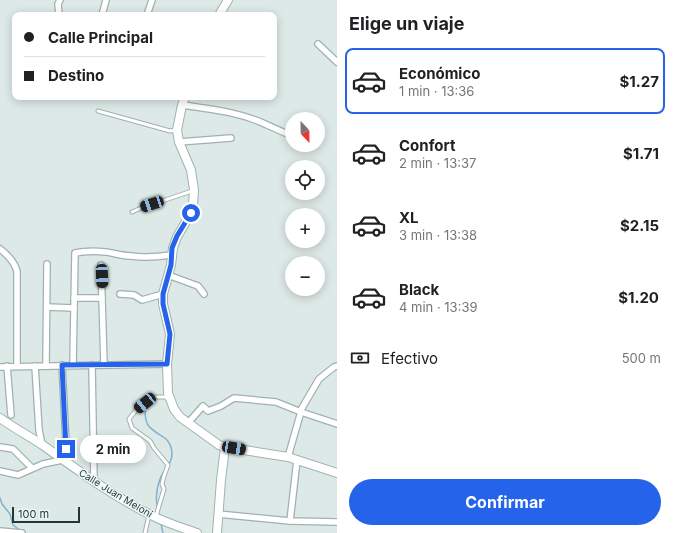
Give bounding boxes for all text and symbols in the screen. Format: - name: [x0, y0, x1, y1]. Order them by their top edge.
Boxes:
- text: Elige un viaje: [349, 13, 464, 34]
- text: Calle Principal: [48, 28, 153, 47]
- icon: car: [351, 63, 387, 99]
- text: Económico: [399, 64, 480, 83]
- text: Destino: [48, 66, 104, 85]
- text: $1.27: [620, 72, 659, 91]
- text: 1 min · 13:36: [399, 83, 474, 99]
- north arrow: [285, 112, 325, 152]
- map controls: [285, 112, 325, 296]
- icon: car: [351, 135, 387, 171]
- text: Confort: [399, 136, 455, 155]
- text: $1.71: [623, 144, 659, 163]
- text: 2 min · 13:37: [399, 155, 476, 171]
- button: locate: [285, 160, 325, 200]
- car: [139, 195, 165, 213]
- route start: [182, 204, 200, 222]
- icon: car: [351, 207, 387, 243]
- button: +: [285, 208, 325, 248]
- text: XL: [399, 208, 419, 227]
- text: $2.15: [620, 216, 659, 235]
- text: 3 min · 13:38: [399, 227, 477, 243]
- button: −: [285, 256, 325, 296]
- car: [96, 264, 108, 288]
- icon: car: [351, 279, 387, 315]
- text: Black: [399, 280, 439, 299]
- text: $1.20: [618, 288, 659, 307]
- text: 4 min · 13:39: [399, 299, 477, 315]
- icon: cash: [349, 347, 371, 369]
- text: Efectivo: [381, 349, 438, 368]
- text: 500 m: [622, 350, 661, 366]
- car: [132, 391, 158, 415]
- callout: 2 min: [80, 435, 146, 463]
- route end: [57, 440, 75, 458]
- car: [221, 440, 247, 456]
- text: 2 min: [96, 441, 130, 457]
- street label: Calle Juan Meloni: [77, 466, 155, 520]
- button: Confirmar: [349, 479, 661, 525]
- scale bar: [12, 505, 80, 524]
- text: 100 m: [18, 507, 49, 521]

